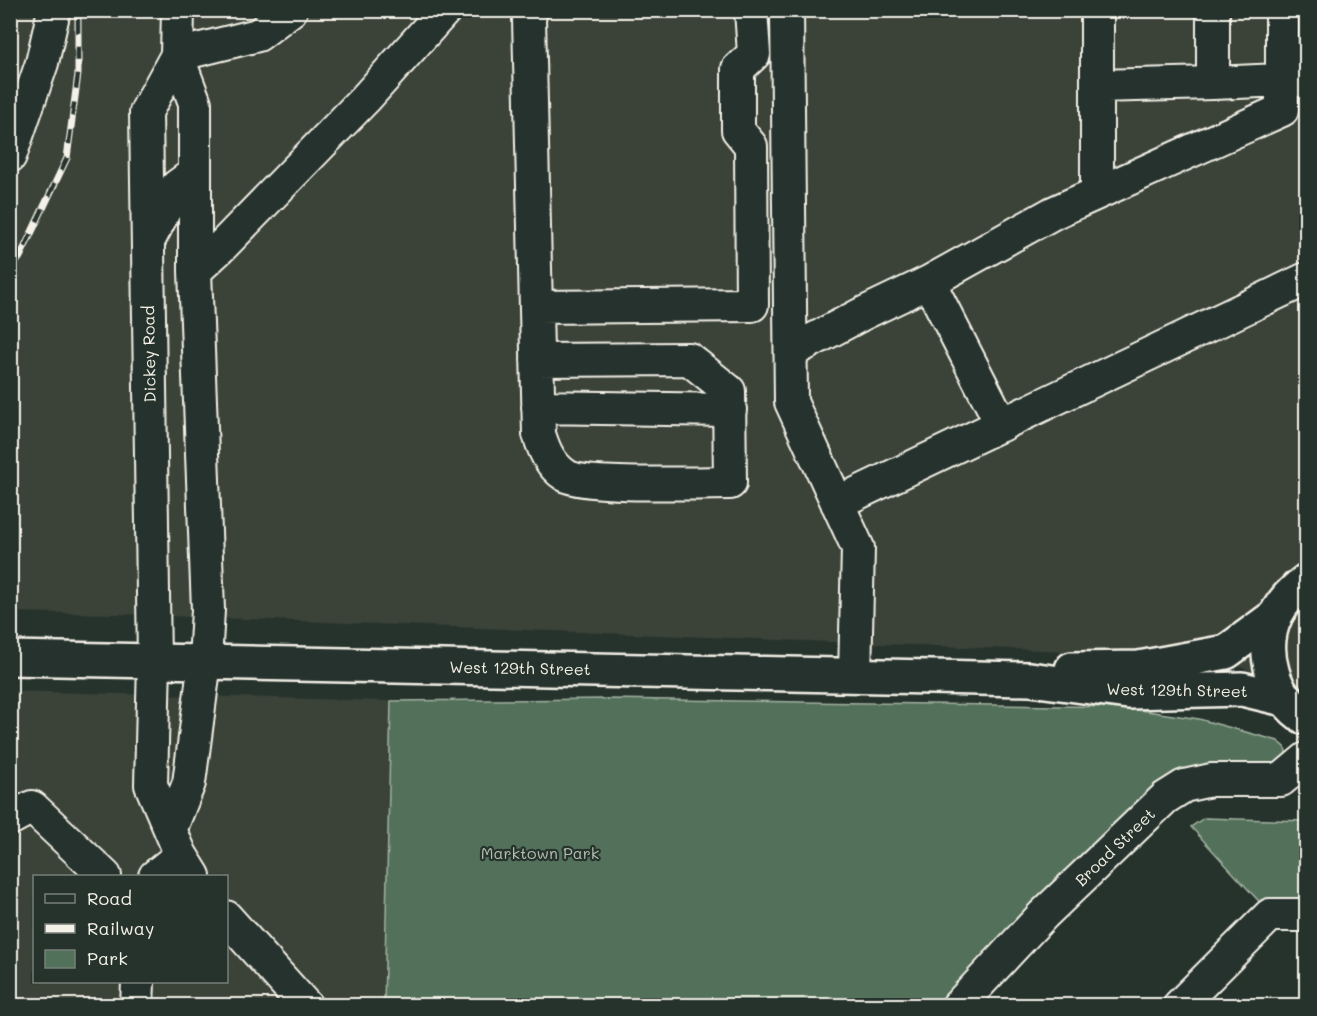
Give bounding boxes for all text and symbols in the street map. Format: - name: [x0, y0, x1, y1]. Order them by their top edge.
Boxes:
- street label: Dickey Road: [137, 305, 160, 403]
- street label: West 129th Street: [449, 656, 591, 679]
- street label: West 129th Street: [1106, 678, 1248, 701]
- street label: Broad Street: [1070, 803, 1159, 890]
- park label: Marktown Park: [481, 842, 599, 863]
- legend: [33, 875, 228, 983]
- text: Road: [87, 886, 132, 910]
- text: Railway: [87, 916, 154, 940]
- text: Park: [87, 946, 128, 970]

